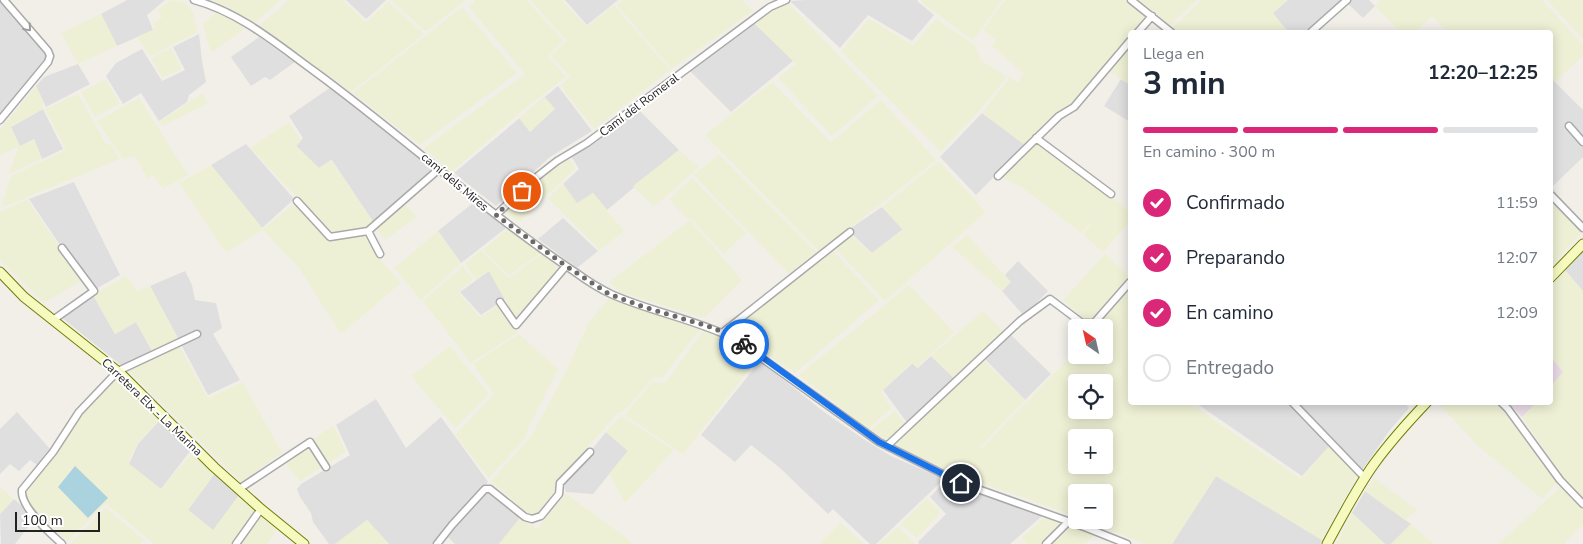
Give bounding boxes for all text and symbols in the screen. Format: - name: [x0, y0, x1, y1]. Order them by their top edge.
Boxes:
- one-way arrow: [22, 22, 31, 31]
- text: Llega en: [1143, 43, 1204, 65]
- text: 12:20–12:25: [1428, 60, 1538, 86]
- text: 3 min: [1143, 62, 1226, 105]
- street label: Camí del Romeral: [596, 70, 682, 140]
- text: En camino · 300 m: [1143, 141, 1275, 163]
- street label: camí dels Mires: [418, 149, 492, 215]
- pin: [501, 170, 543, 212]
- icon: bag: [508, 177, 536, 205]
- icon: check: [1143, 189, 1171, 217]
- text: Confirmado: [1186, 190, 1285, 216]
- text: 11:59: [1496, 192, 1538, 214]
- icon: check: [1143, 244, 1171, 272]
- text: Preparando: [1186, 245, 1285, 271]
- text: 12:07: [1496, 247, 1538, 269]
- icon: check: [1143, 299, 1171, 327]
- text: En camino: [1186, 300, 1274, 326]
- text: 12:09: [1496, 302, 1538, 324]
- courier: [719, 319, 769, 369]
- north arrow: [1068, 319, 1112, 364]
- map controls: [1068, 319, 1113, 529]
- icon: bike: [730, 330, 758, 358]
- street label: Carretera Elx - La Marina: [98, 355, 206, 459]
- text: Entregado: [1186, 355, 1274, 381]
- button: locate: [1068, 374, 1113, 419]
- button: +: [1068, 429, 1113, 474]
- pin: [940, 462, 982, 504]
- icon: home: [947, 469, 975, 497]
- button: −: [1068, 484, 1113, 529]
- scale bar: [15, 509, 100, 532]
- text: 100 m: [22, 511, 63, 530]

